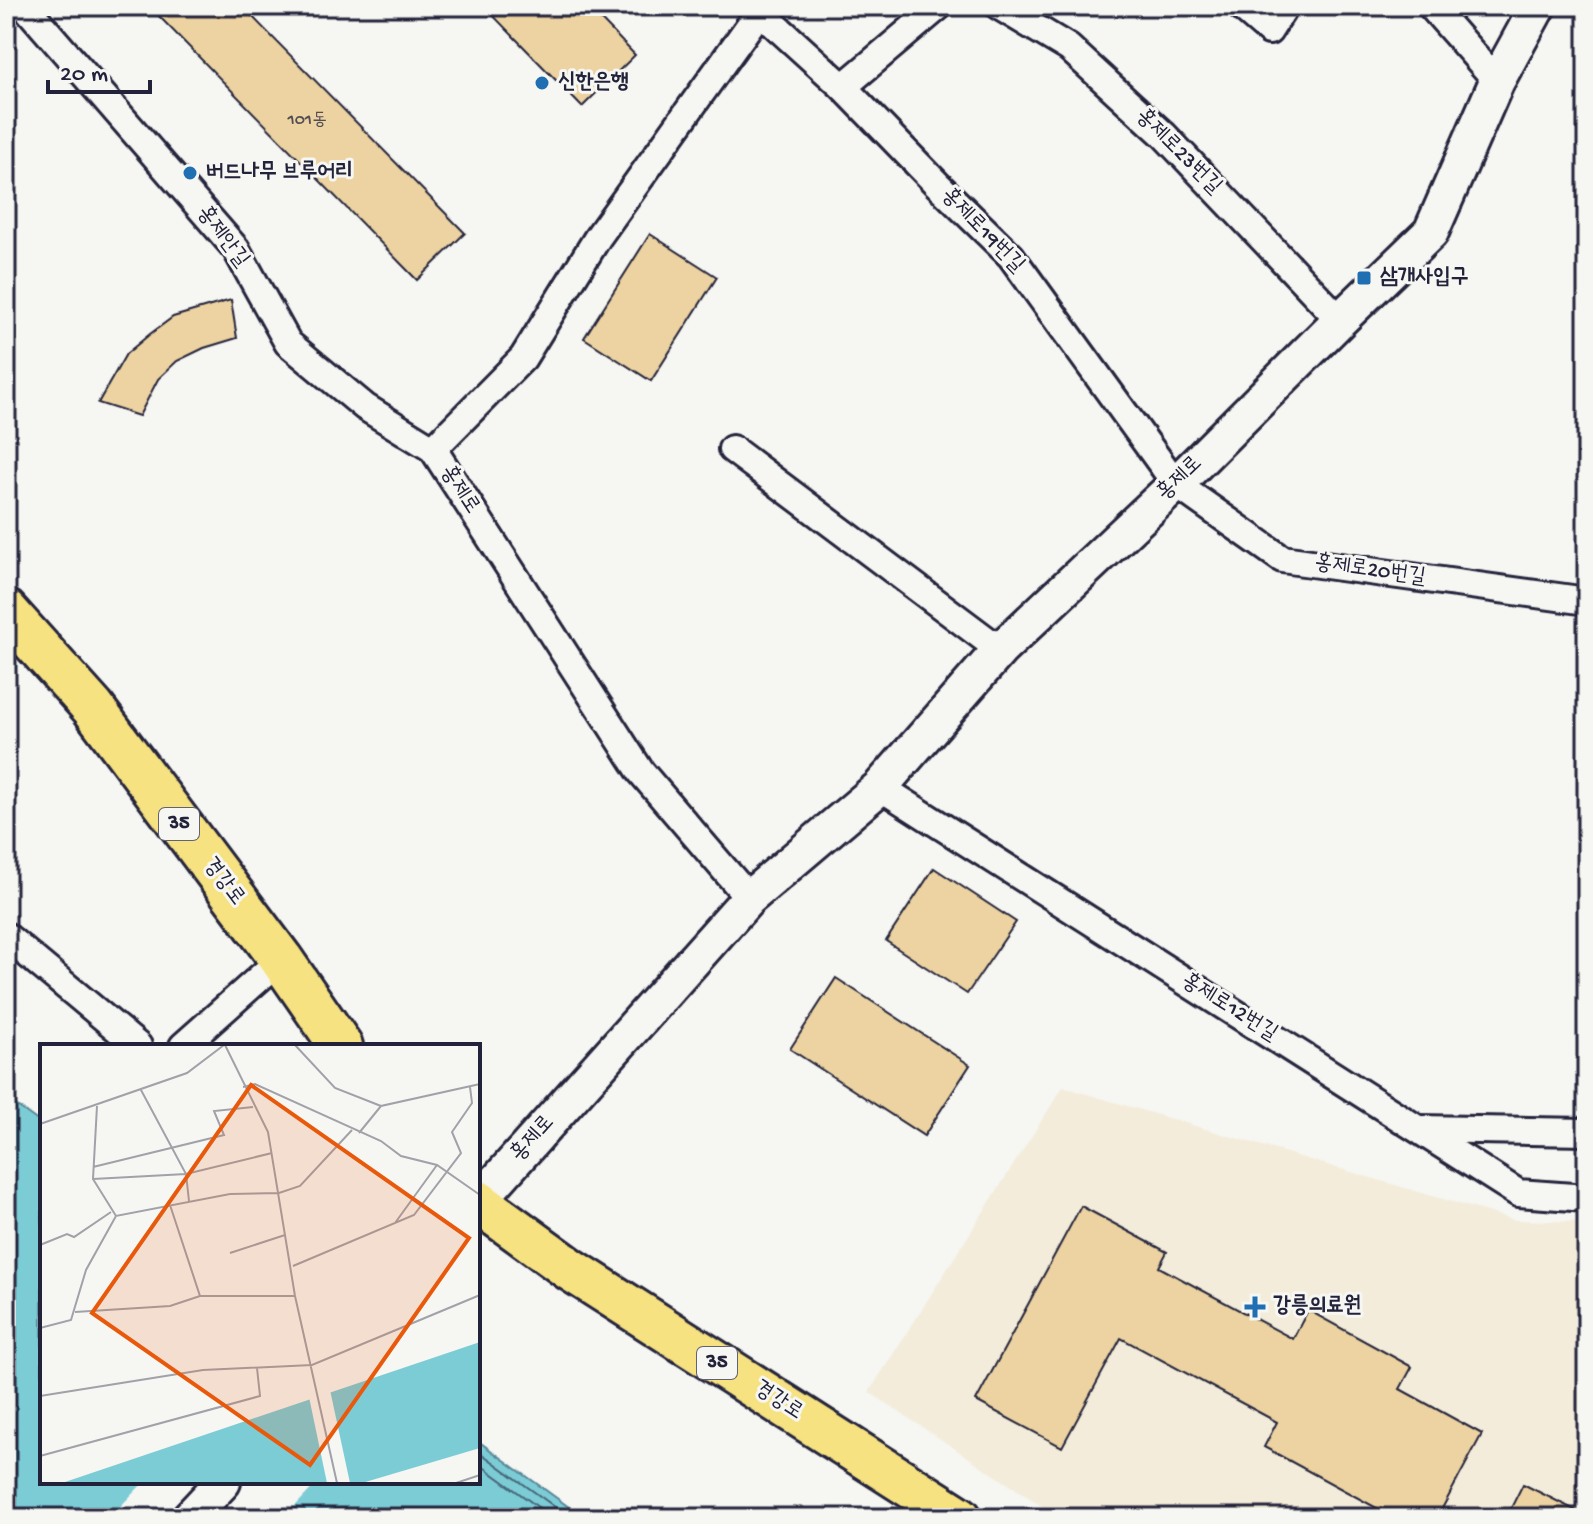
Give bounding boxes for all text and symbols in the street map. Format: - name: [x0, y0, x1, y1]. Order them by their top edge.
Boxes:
- scale bar: [48, 44, 150, 94]
- text: 20 m: [60, 61, 108, 90]
- place label: 신한은행: [558, 70, 629, 96]
- marker: 신한은행: [533, 74, 551, 92]
- street label: 홍제로23번길: [1130, 103, 1227, 201]
- house number: 101동: [286, 110, 327, 131]
- place label: 버드나무 브루어리: [206, 160, 353, 186]
- marker: 버드나무 브루어리: [181, 164, 199, 182]
- street label: 홍제로19번길: [935, 182, 1030, 279]
- street label: 홍제안길: [190, 200, 255, 273]
- place label: 삼개사입구: [1380, 265, 1469, 291]
- marker: 삼개사입구: [1355, 269, 1373, 287]
- street label: 홍제로: [1151, 450, 1208, 507]
- street label: 홍제로: [434, 460, 485, 519]
- street label: 홍제로20번길: [1313, 549, 1428, 592]
- road number: 35: [159, 808, 199, 840]
- street label: 경강로: [197, 853, 249, 911]
- street label: 홍제로12번길: [1176, 967, 1283, 1048]
- inset map: [40, 1044, 480, 1484]
- street label: 홍제로: [505, 1110, 560, 1167]
- place label: 강릉의료원: [1273, 1294, 1362, 1320]
- marker: 강릉의료원: [1244, 1296, 1266, 1318]
- road number: 35: [697, 1347, 737, 1379]
- street label: 경강로: [749, 1376, 807, 1426]

